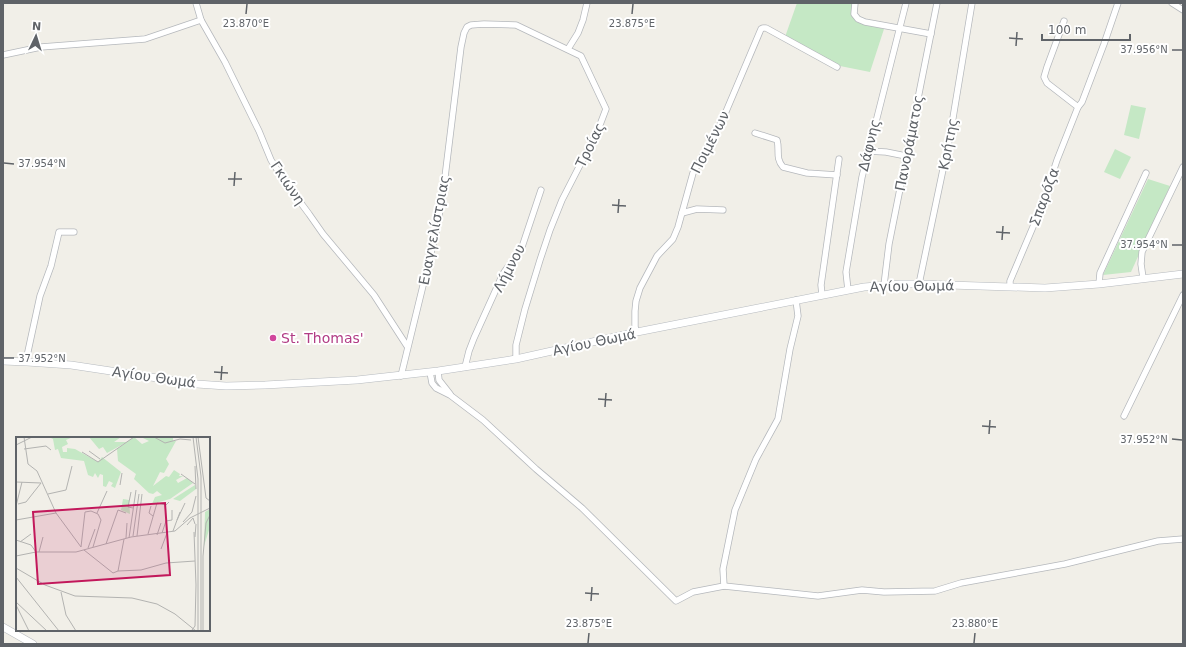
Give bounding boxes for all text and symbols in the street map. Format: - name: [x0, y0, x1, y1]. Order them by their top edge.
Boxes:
- north arrow: [16, 16, 56, 56]
- scale bar: [1042, 16, 1130, 42]
- text: 23.870°E: [223, 18, 269, 29]
- text: 23.875°E: [609, 18, 655, 29]
- text: N: [32, 20, 42, 33]
- text: 100 m: [1048, 23, 1086, 37]
- text: 37.956°N: [1120, 44, 1168, 55]
- street label: Πανοράματος: [892, 94, 926, 192]
- street label: Ποιμένων: [688, 108, 733, 176]
- street label: Δάφνης: [855, 117, 883, 173]
- street label: Κρήτης: [935, 117, 961, 171]
- street label: Τροίας: [572, 120, 608, 171]
- text: 37.954°N: [18, 158, 66, 169]
- street label: Γκιώνη: [268, 158, 308, 208]
- street label: Σπαρόζα: [1026, 166, 1062, 228]
- street label: Ευαγγελίστριας: [415, 174, 453, 286]
- text: 37.954°N: [1120, 239, 1168, 250]
- street label: Λήμνου: [490, 241, 528, 295]
- street label: Αγίου Θωμά: [870, 277, 954, 295]
- street label: Αγίου Θωμά: [551, 325, 637, 359]
- place label: St. Thomas': [281, 330, 364, 346]
- marker: St. Thomas': [268, 333, 278, 343]
- text: 37.952°N: [18, 353, 66, 364]
- street label: Αγίου Θωμά: [111, 363, 197, 391]
- text: 37.952°N: [1120, 434, 1168, 445]
- inset map: [16, 437, 210, 631]
- text: 23.875°E: [566, 618, 612, 629]
- text: 23.880°E: [952, 618, 998, 629]

